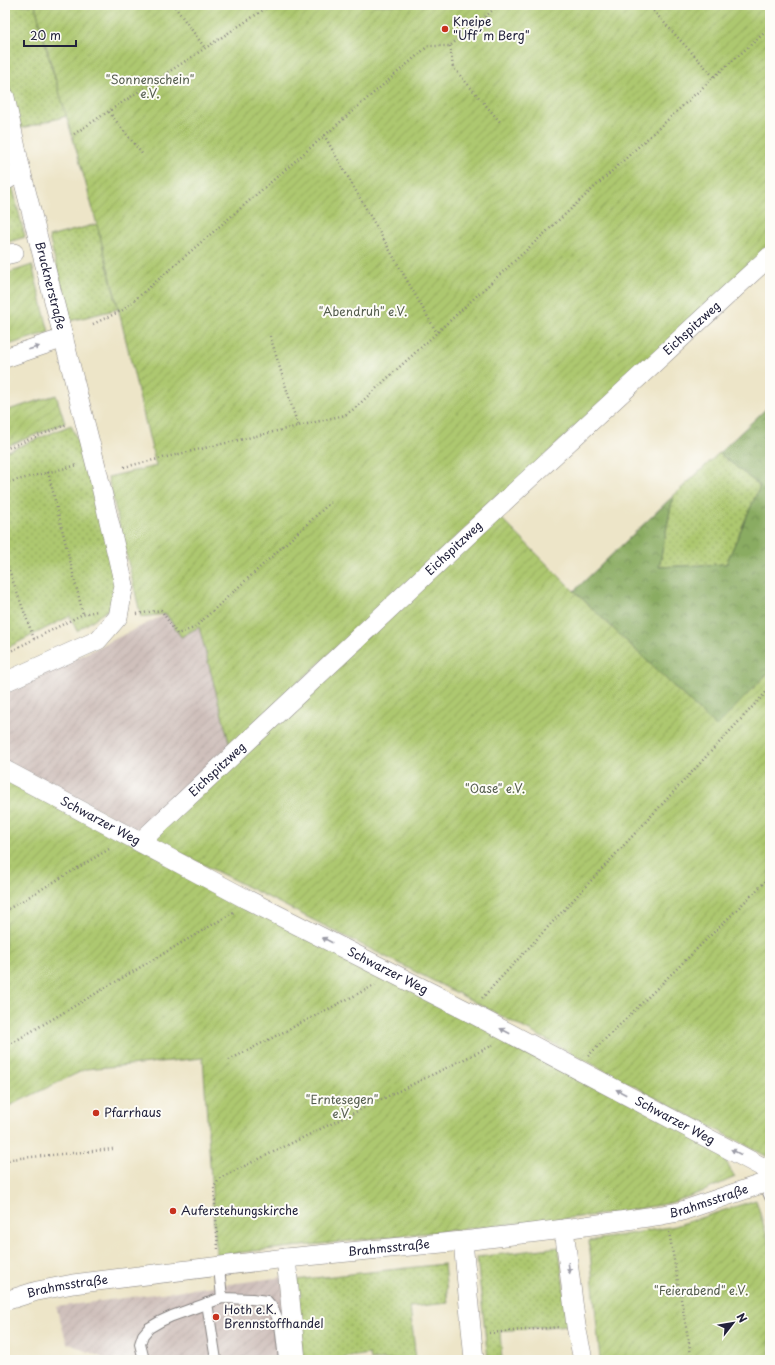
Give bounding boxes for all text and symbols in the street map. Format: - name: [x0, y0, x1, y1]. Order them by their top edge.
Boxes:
- place label: Kneipe "Uff´m Berg": [453, 12, 530, 44]
- scale bar: [24, 22, 76, 48]
- marker: Kneipe "Uff´m Berg": [440, 24, 450, 34]
- text: 20 m: [30, 26, 61, 44]
- park label: "Sonnenschein" e.V.: [106, 70, 194, 102]
- street label: Brucknerstraße: [31, 239, 71, 331]
- street label: Eichspitzweg: [658, 296, 724, 359]
- park label: "Abendruh" e.V.: [319, 302, 407, 320]
- one-way arrow: [29, 345, 41, 351]
- street label: Eichspitzweg: [421, 516, 486, 579]
- street label: Eichspitzweg: [184, 738, 249, 800]
- park label: "Oase" e.V.: [465, 779, 525, 797]
- street label: Schwarzer Weg: [57, 791, 144, 849]
- one-way arrow: [322, 937, 333, 943]
- street label: Schwarzer Weg: [344, 942, 432, 998]
- one-way arrow: [500, 1028, 511, 1035]
- one-way arrow: [615, 1088, 626, 1095]
- park label: "Erntesegen" e.V.: [305, 1090, 379, 1122]
- street label: Schwarzer Weg: [632, 1091, 719, 1148]
- place label: Pfarrhaus: [104, 1103, 162, 1121]
- marker: Pfarrhaus: [91, 1108, 101, 1118]
- one-way arrow: [730, 1149, 741, 1156]
- street label: Brahmsstraße: [668, 1179, 750, 1222]
- place label: Auferstehungskirche: [181, 1201, 298, 1219]
- marker: Auferstehungskirche: [168, 1206, 178, 1216]
- street label: Brahmsstraße: [347, 1234, 431, 1260]
- one-way arrow: [566, 1262, 572, 1274]
- street label: Brahmsstraße: [24, 1270, 109, 1302]
- park label: "Feierabend" e.V.: [654, 1281, 748, 1299]
- place label: Hoth e.K. Brennstoffhandel: [224, 1300, 324, 1332]
- north arrow: [713, 1303, 753, 1343]
- text: N: [732, 1309, 752, 1326]
- marker: Hoth e.K. Brennstoffhandel: [211, 1312, 221, 1322]

